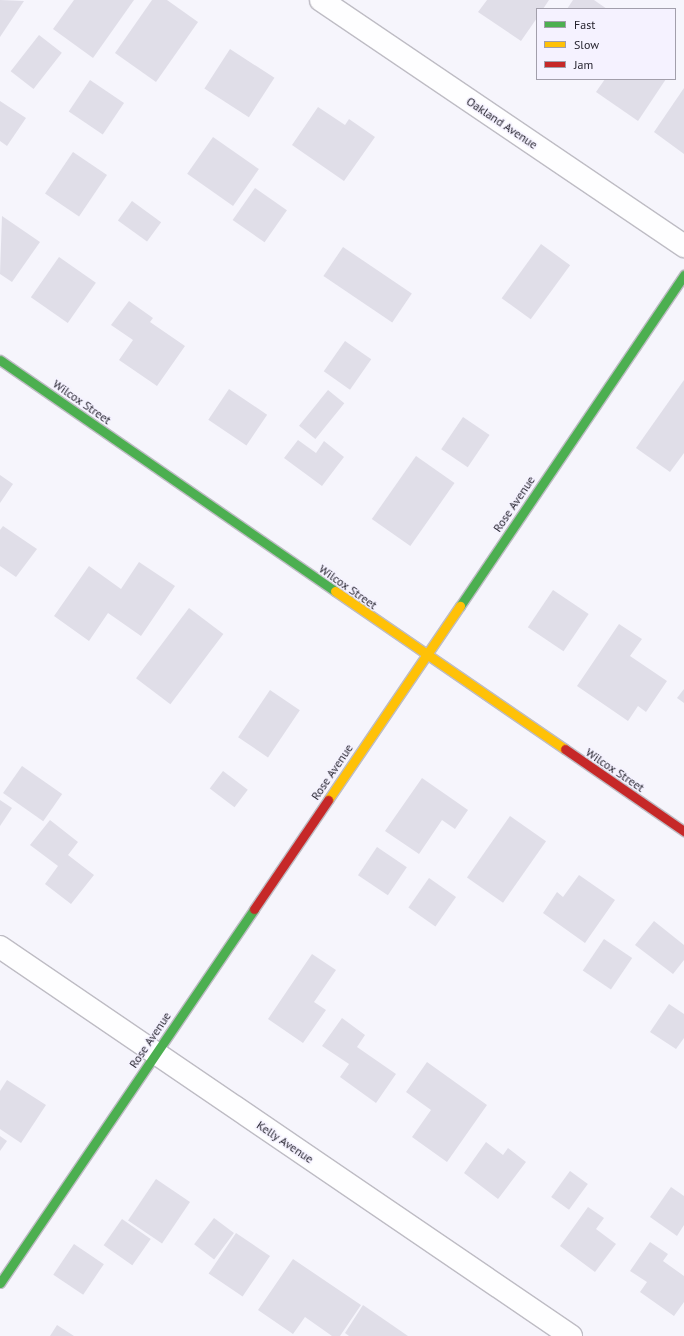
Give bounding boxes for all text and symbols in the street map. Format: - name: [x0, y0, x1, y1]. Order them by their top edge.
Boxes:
- legend: [536, 8, 676, 80]
- text: Fast: [574, 17, 595, 32]
- text: Slow: [574, 37, 599, 52]
- text: Jam: [574, 57, 593, 72]
- street label: Oakland Avenue: [464, 94, 540, 152]
- street label: Wilcox Street: [50, 377, 114, 427]
- street label: Rose Avenue: [490, 473, 538, 535]
- street label: Wilcox Street: [316, 562, 380, 612]
- street label: Rose Avenue: [308, 741, 356, 803]
- street label: Wilcox Street: [583, 745, 647, 795]
- street label: Rose Avenue: [126, 1009, 174, 1071]
- street label: Kelly Avenue: [254, 1118, 316, 1166]

